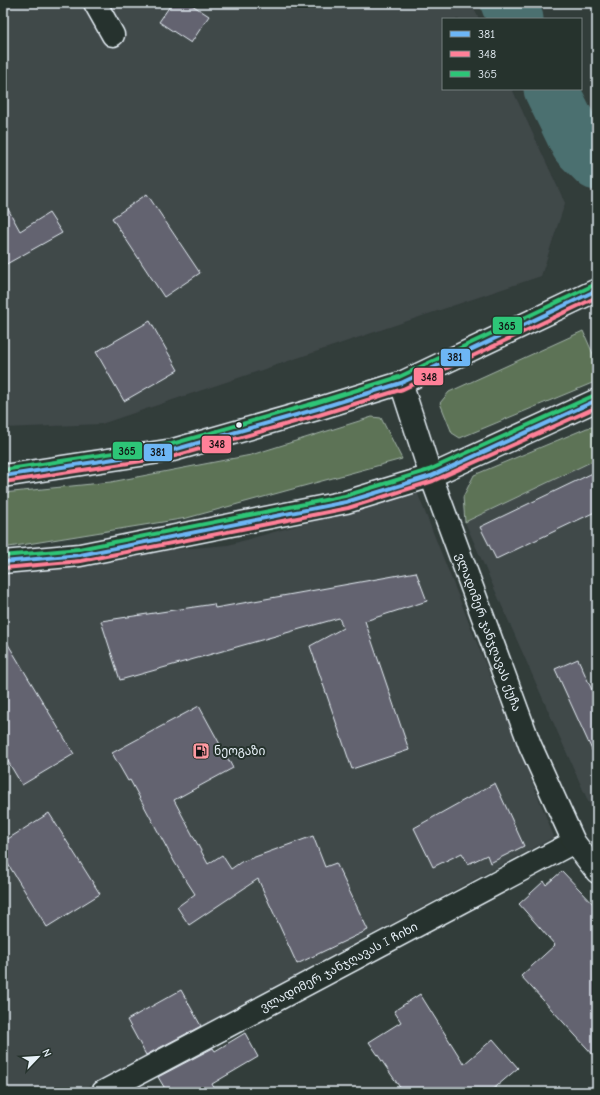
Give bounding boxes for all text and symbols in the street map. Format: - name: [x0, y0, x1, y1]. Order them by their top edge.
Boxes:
- legend: [442, 18, 582, 90]
- text: 381: [478, 27, 495, 41]
- text: 348: [478, 47, 496, 61]
- text: 365: [478, 67, 497, 81]
- line badge: 365: [492, 316, 523, 335]
- text: 365: [498, 320, 516, 333]
- line badge: 381: [440, 348, 471, 367]
- text: 381: [447, 351, 463, 364]
- line badge: 348: [413, 367, 444, 386]
- text: 348: [421, 371, 437, 384]
- unlabelled marker: [234, 420, 244, 430]
- line badge: 348: [201, 435, 232, 454]
- text: 348: [209, 438, 225, 451]
- line badge: 365: [112, 441, 143, 460]
- line badge: 381: [143, 443, 173, 462]
- text: 365: [118, 445, 136, 458]
- text: 381: [150, 446, 166, 459]
- street label: ვლადიმერ ჯანჯღავას ქუჩა: [453, 551, 524, 713]
- fuel station icon: ნეოგაზი: [191, 741, 211, 761]
- place label: ნეოგაზი: [214, 744, 265, 758]
- street label: ვლადიმერ ჯანჯღავას I ჩიხი: [258, 919, 420, 1014]
- north arrow: [18, 1037, 58, 1077]
- text: N: [39, 1047, 54, 1059]

